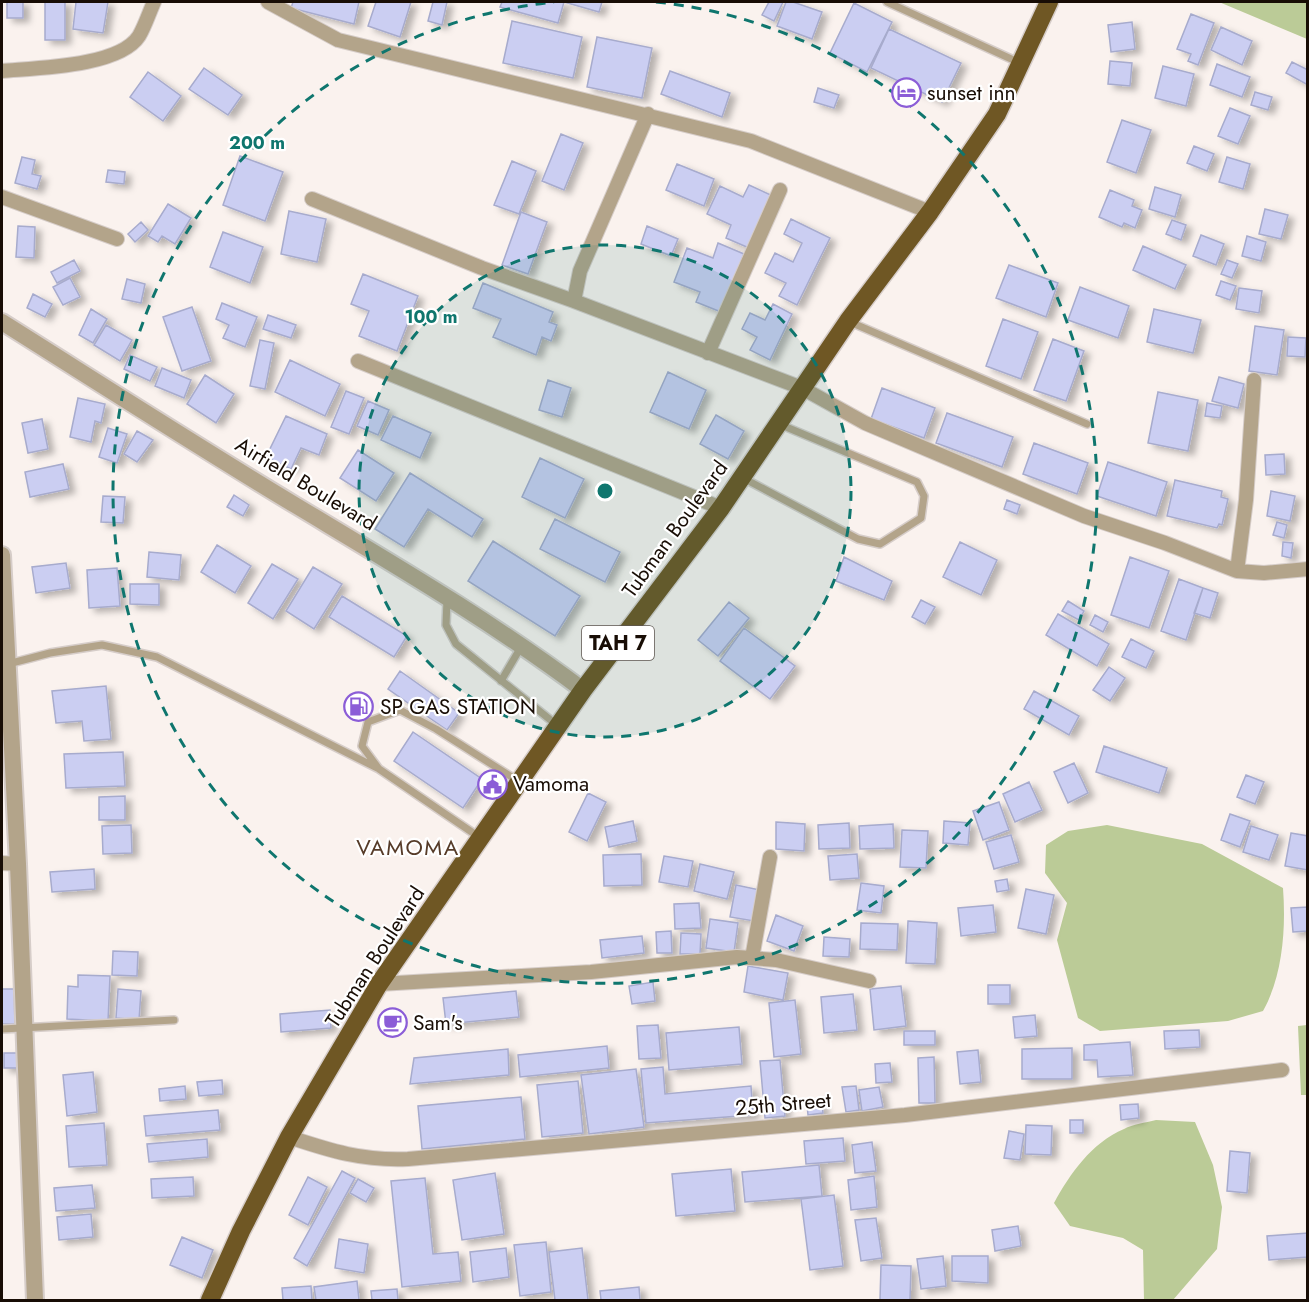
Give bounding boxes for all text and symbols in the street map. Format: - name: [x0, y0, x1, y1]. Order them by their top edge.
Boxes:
- hotel icon: sunset inn: [890, 77, 922, 109]
- place label: sunset inn: [927, 78, 1016, 108]
- text: 200 m: [229, 130, 285, 156]
- text: 100 m: [404, 304, 458, 330]
- street label: Airfield Boulevard: [230, 430, 382, 538]
- street label: Tubman Boulevard: [615, 454, 735, 604]
- centre of rings: [595, 481, 615, 501]
- road number: TAH 7: [582, 626, 654, 660]
- fuel station icon: SP GAS STATION: [343, 691, 375, 723]
- place label: SP GAS STATION: [380, 692, 536, 722]
- public building icon: Vamoma: [476, 768, 508, 800]
- place label: Vamoma: [513, 769, 589, 799]
- district label: VAMOMA: [356, 831, 460, 863]
- street label: Tubman Boulevard: [318, 880, 432, 1034]
- cafe icon: Sam's: [376, 1007, 408, 1039]
- place label: Sam's: [413, 1008, 463, 1038]
- street label: 25th Street: [734, 1085, 832, 1123]

